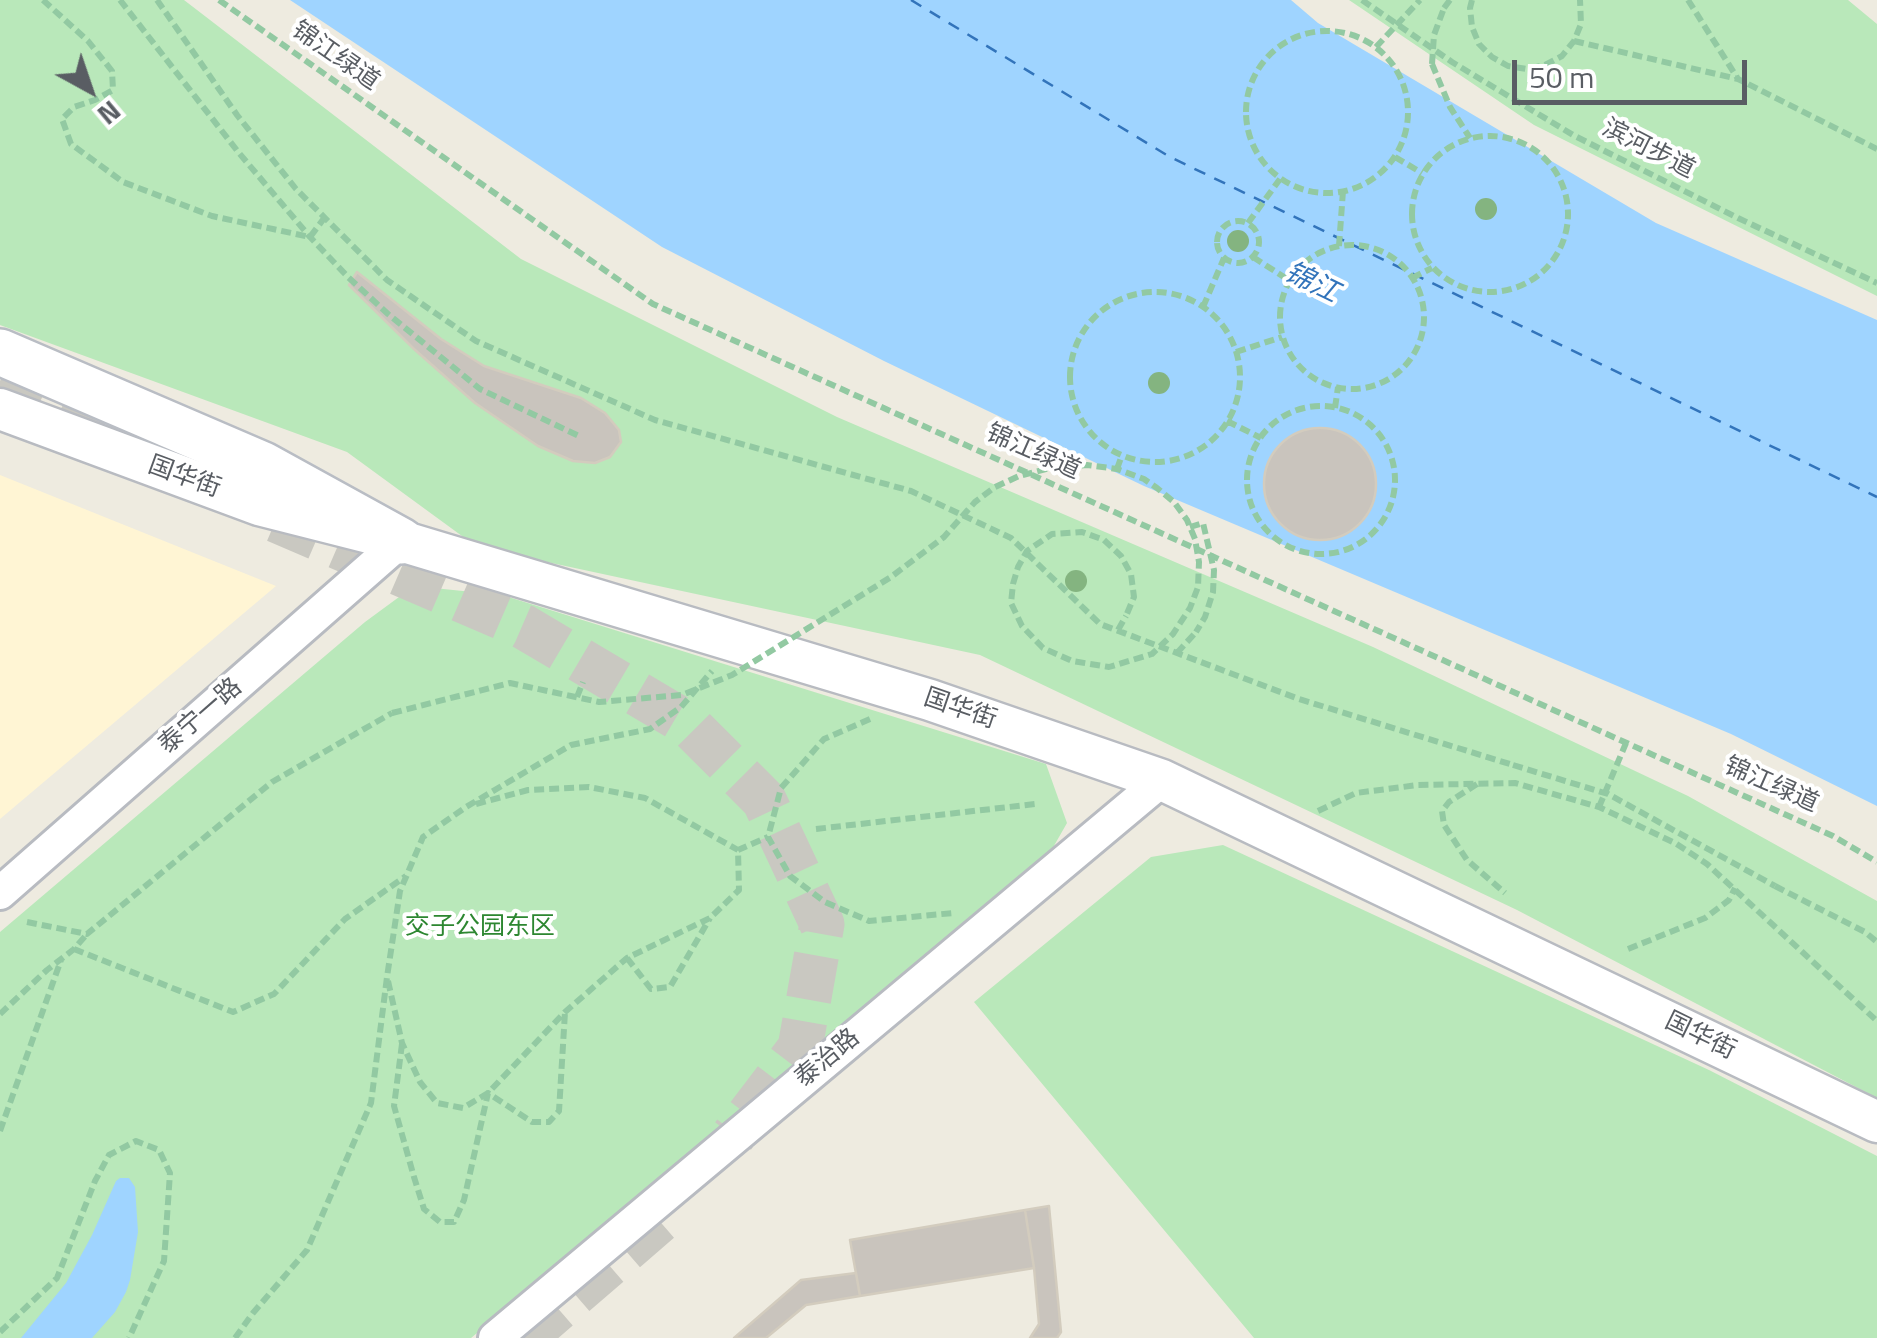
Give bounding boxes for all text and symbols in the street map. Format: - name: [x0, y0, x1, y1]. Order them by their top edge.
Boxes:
- street label: 锦江绿道: [285, 16, 385, 98]
- north arrow: [40, 40, 140, 140]
- scale bar: [1517, 40, 1752, 102]
- text: 50 m: [1529, 54, 1594, 100]
- text: N: [88, 91, 131, 136]
- street label: 滨河步道: [1597, 114, 1699, 186]
- water label: 锦江: [1278, 257, 1344, 311]
- street label: 锦江绿道: [981, 419, 1085, 487]
- street label: 国华街: [144, 451, 224, 505]
- street label: 泰宁一路: [153, 673, 249, 761]
- street label: 国华街: [920, 684, 1000, 736]
- street label: 锦江绿道: [1719, 752, 1823, 820]
- park label: 交子公园东区: [405, 913, 555, 943]
- street label: 国华街: [1660, 1007, 1740, 1067]
- street label: 泰治路: [790, 1023, 866, 1095]

